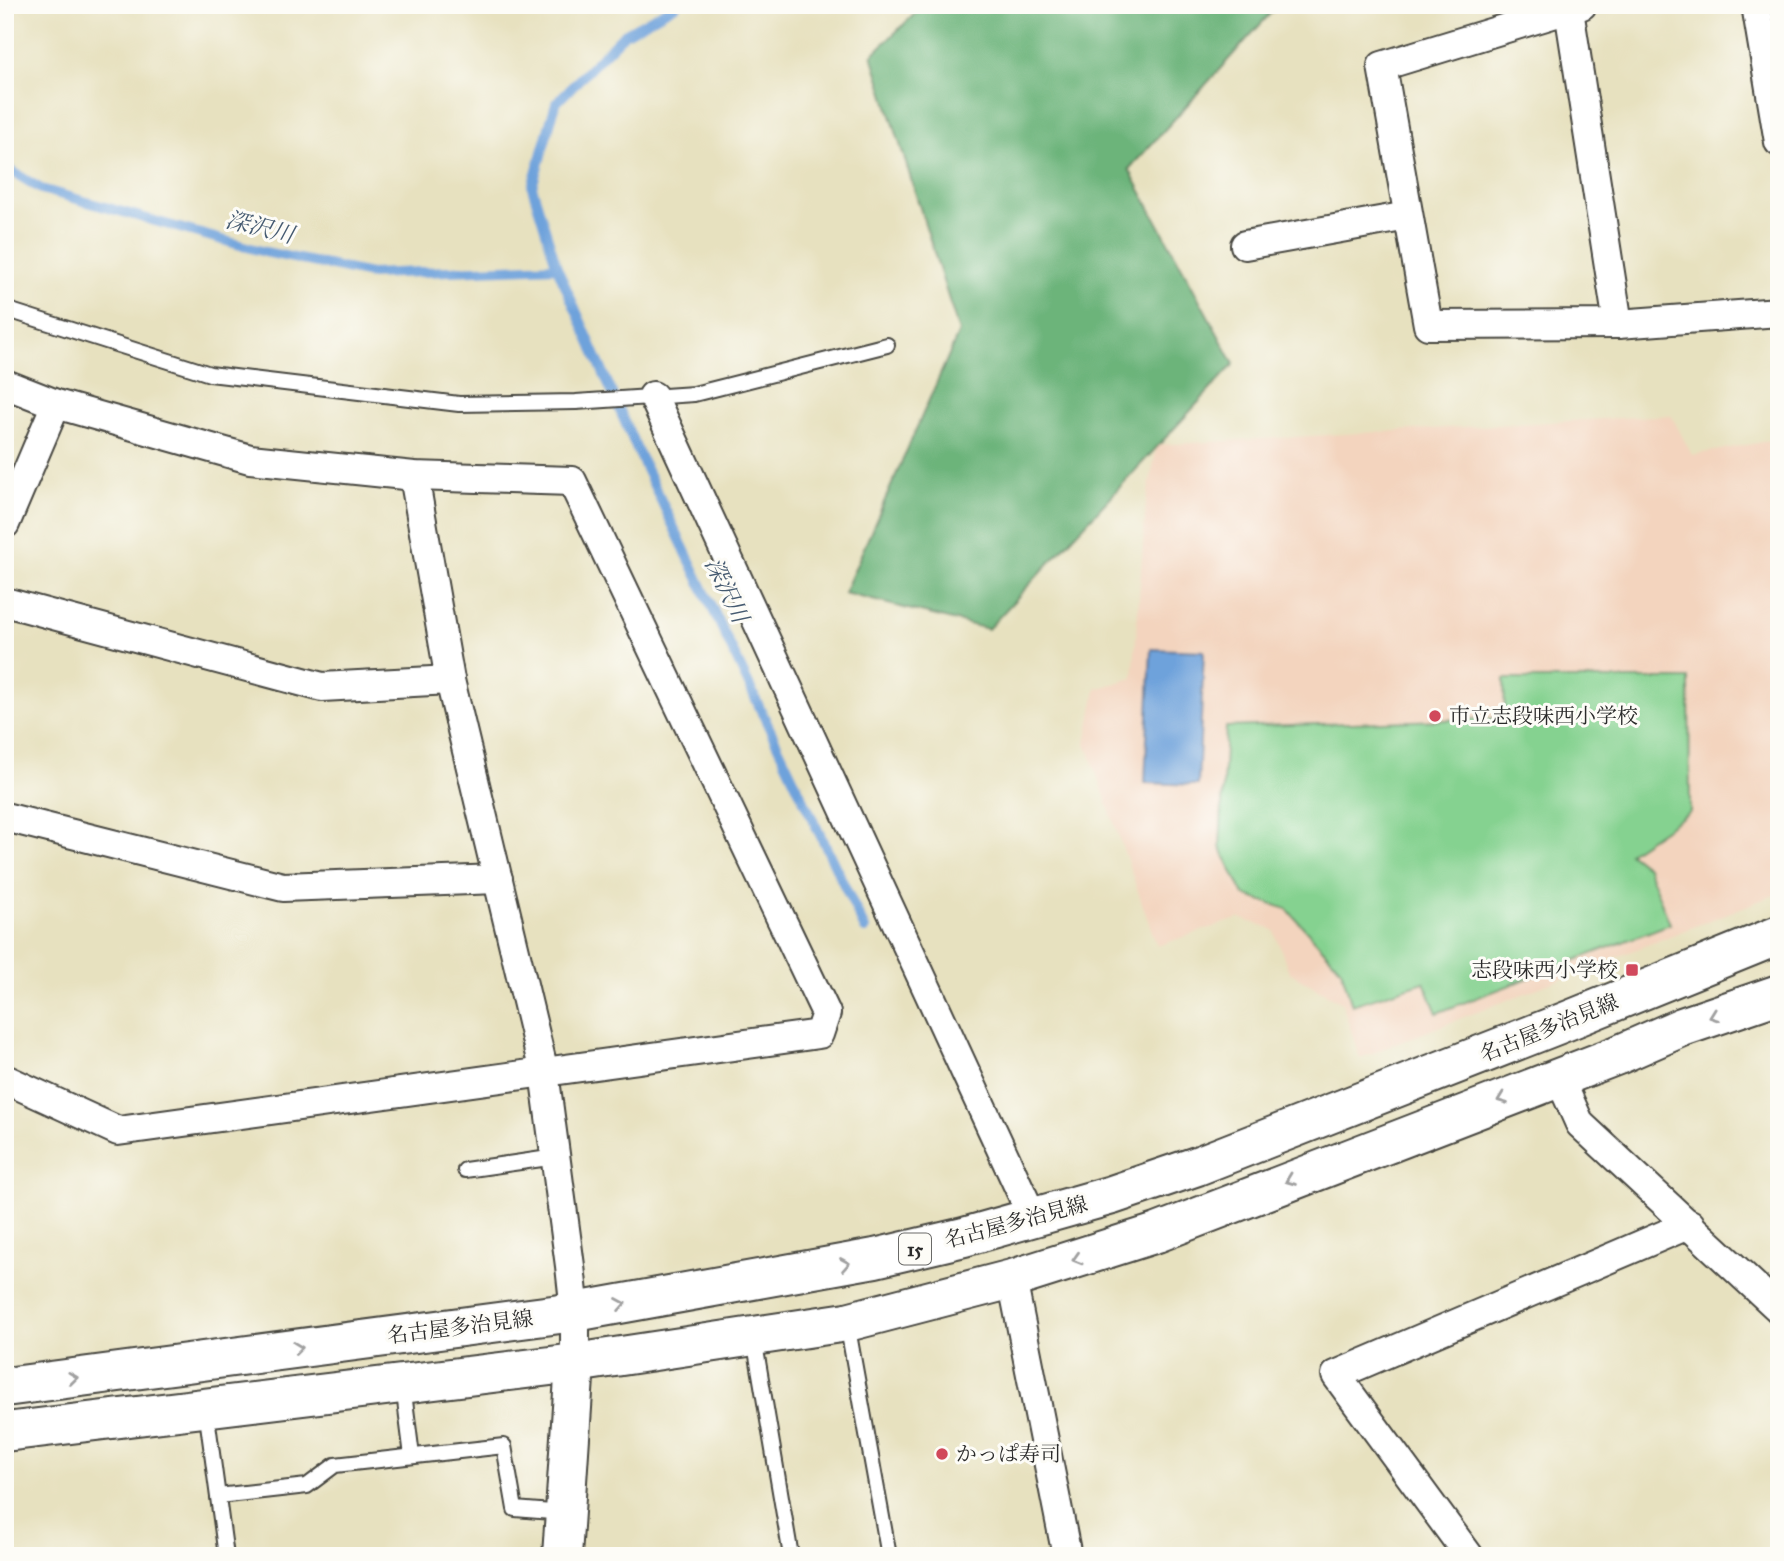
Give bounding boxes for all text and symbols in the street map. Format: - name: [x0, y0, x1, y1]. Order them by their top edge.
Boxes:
- water label: 深沢川: [223, 205, 300, 250]
- water label: 深沢川: [699, 553, 756, 630]
- place label: 市立志段味西小学校: [1449, 703, 1638, 729]
- marker: 市立志段味西小学校: [1427, 708, 1443, 724]
- place label: 志段味西小学校: [1471, 957, 1618, 983]
- marker: 志段味西小学校: [1624, 962, 1640, 978]
- street label: 名古屋多治見線: [1476, 988, 1622, 1068]
- one-way arrow: [1709, 1008, 1721, 1022]
- one-way arrow: [1497, 1090, 1509, 1104]
- one-way arrow: [1285, 1172, 1297, 1186]
- street label: 名古屋多治見線: [942, 1190, 1090, 1254]
- road number: 15: [899, 1233, 931, 1264]
- one-way arrow: [1071, 1250, 1083, 1265]
- one-way arrow: [839, 1257, 851, 1272]
- one-way arrow: [615, 1297, 627, 1312]
- street label: 名古屋多治見線: [385, 1305, 535, 1349]
- one-way arrow: [293, 1341, 304, 1356]
- one-way arrow: [67, 1371, 79, 1386]
- place label: かっぱ寿司: [956, 1441, 1061, 1467]
- marker: かっぱ寿司: [934, 1446, 950, 1462]

